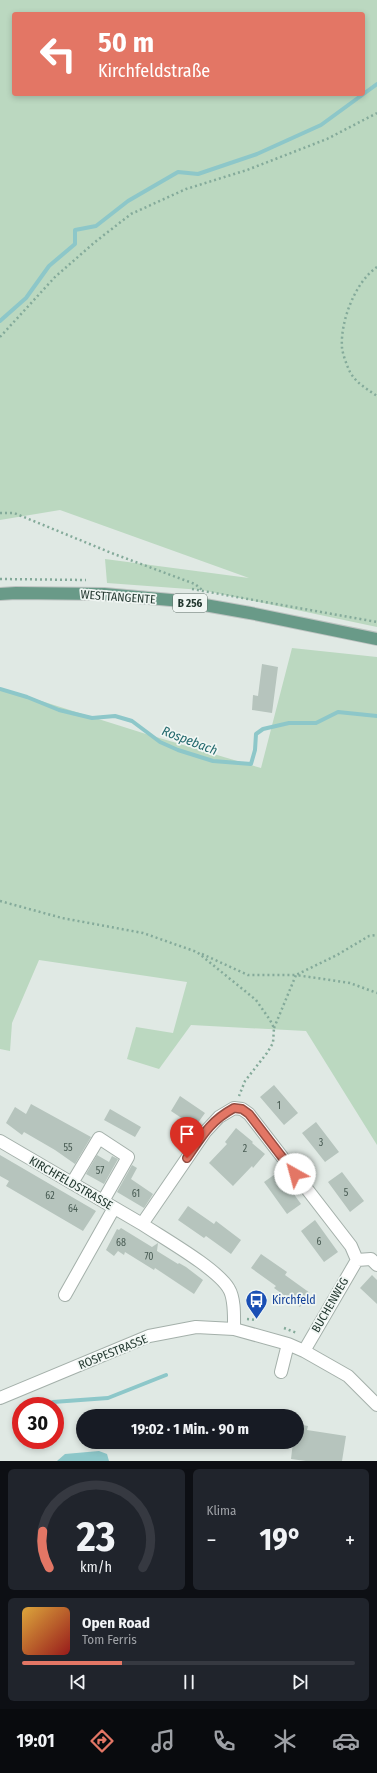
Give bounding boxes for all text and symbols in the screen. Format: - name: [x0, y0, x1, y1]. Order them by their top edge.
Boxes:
- text: 50 m: [98, 26, 154, 59]
- icon: left: [32, 28, 84, 80]
- text: Kirchfeldstraße: [98, 60, 210, 82]
- street label: WESTTANGENTE: [80, 587, 156, 607]
- road number: B 256: [173, 594, 207, 612]
- water label: Rospebach: [160, 723, 220, 758]
- house number: 1: [277, 1100, 281, 1112]
- pin: [170, 1117, 204, 1158]
- icon: arrive: [176, 1123, 198, 1145]
- house number: 3: [319, 1137, 324, 1149]
- house number: 55: [63, 1142, 73, 1154]
- house number: 2: [243, 1143, 248, 1155]
- street label: KIRCHFELDSTRASSE: [27, 1153, 116, 1213]
- position arrow: [274, 1153, 316, 1195]
- house number: 57: [96, 1165, 104, 1177]
- house number: 5: [344, 1187, 349, 1199]
- house number: 61: [132, 1188, 140, 1200]
- house number: 62: [45, 1190, 55, 1202]
- house number: 64: [68, 1203, 78, 1215]
- house number: 6: [317, 1236, 322, 1248]
- house number: 68: [116, 1237, 126, 1249]
- house number: 70: [144, 1251, 154, 1263]
- street label: BUCHENWEG: [309, 1275, 351, 1335]
- bus stop icon: Kirchfeld: [244, 1287, 270, 1320]
- place label: Kirchfeld: [272, 1293, 316, 1307]
- street label: ROSPESTRASSE: [76, 1332, 150, 1372]
- speed limit sign: 30: [12, 1397, 64, 1449]
- text: 19:02 · 1 Min. · 90 m: [131, 1420, 249, 1438]
- text: Klima: [207, 1503, 236, 1518]
- text: 23: [76, 1511, 116, 1561]
- text: 19°: [260, 1522, 302, 1558]
- text: −: [207, 1527, 216, 1554]
- text: +: [345, 1527, 355, 1554]
- text: km/h: [80, 1558, 112, 1575]
- text: Open Road: [82, 1614, 150, 1632]
- text: Tom Ferris: [82, 1632, 137, 1647]
- icon: previous: [67, 1671, 89, 1693]
- icon: pause: [178, 1671, 200, 1693]
- icon: next: [289, 1671, 311, 1693]
- icon: directions: [88, 1727, 116, 1755]
- icon: music: [149, 1727, 177, 1755]
- icon: phone: [210, 1727, 238, 1755]
- icon: climate: [271, 1727, 299, 1755]
- icon: car: [332, 1727, 360, 1755]
- text: 19:01: [17, 1730, 55, 1752]

